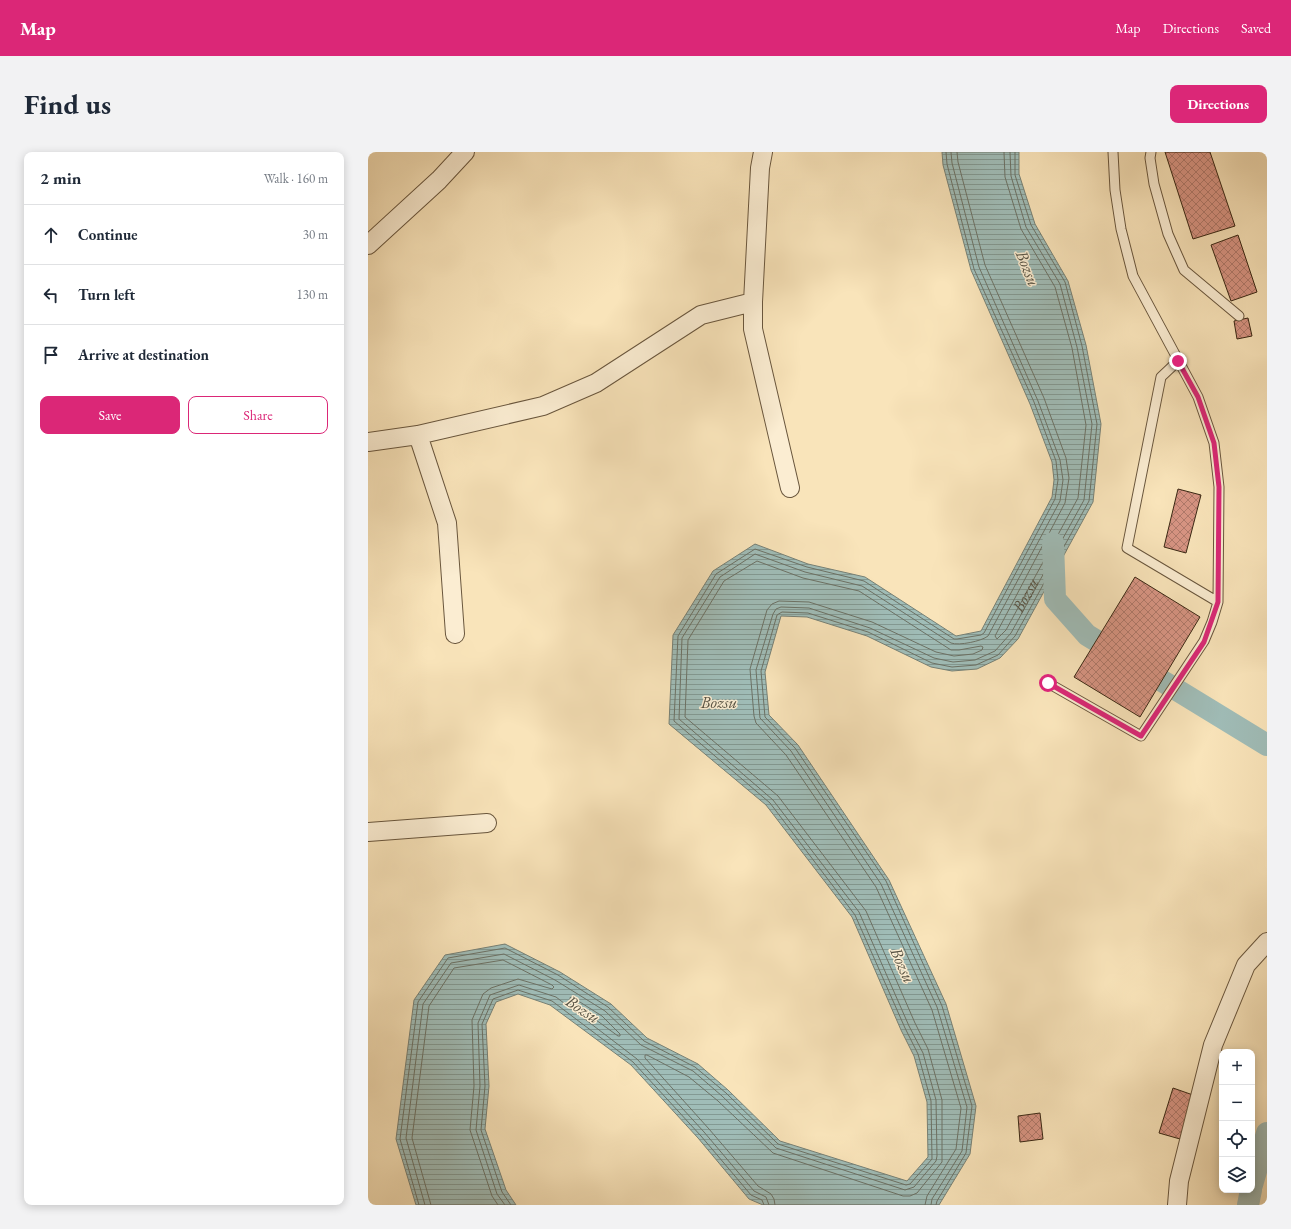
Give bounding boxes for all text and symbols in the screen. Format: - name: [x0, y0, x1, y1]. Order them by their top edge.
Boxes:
- text: Map: [20, 16, 56, 41]
- text: Map: [1115, 19, 1141, 37]
- text: Directions: [1163, 19, 1219, 37]
- text: Saved: [1241, 19, 1271, 37]
- button: Directions: [1170, 85, 1267, 123]
- text: Find us: [24, 86, 111, 122]
- text: 2 min: [40, 167, 81, 189]
- text: Walk · 160 m: [264, 170, 328, 187]
- icon: ahead: [40, 224, 62, 246]
- text: Continue: [78, 225, 138, 244]
- text: 30 m: [303, 226, 328, 243]
- water label: Bozsu: [1011, 246, 1045, 289]
- icon: left: [40, 284, 62, 306]
- text: Turn left: [78, 285, 135, 304]
- text: 130 m: [297, 286, 328, 303]
- icon: arrive: [40, 344, 62, 366]
- text: Arrive at destination: [78, 345, 209, 364]
- route end: [1169, 352, 1187, 370]
- button: Save: [40, 396, 180, 434]
- button: Share: [188, 396, 328, 434]
- water label: Bozsu: [1006, 574, 1043, 617]
- route start: [1039, 674, 1057, 692]
- water label: Bozsu: [700, 691, 737, 713]
- water label: Bozsu: [885, 943, 920, 986]
- water label: Bozsu: [561, 989, 604, 1028]
- map controls: [1219, 1049, 1255, 1193]
- button: +: [1219, 1049, 1255, 1085]
- button: −: [1219, 1085, 1255, 1121]
- button: locate: [1219, 1121, 1255, 1157]
- button: layers: [1219, 1157, 1255, 1193]

